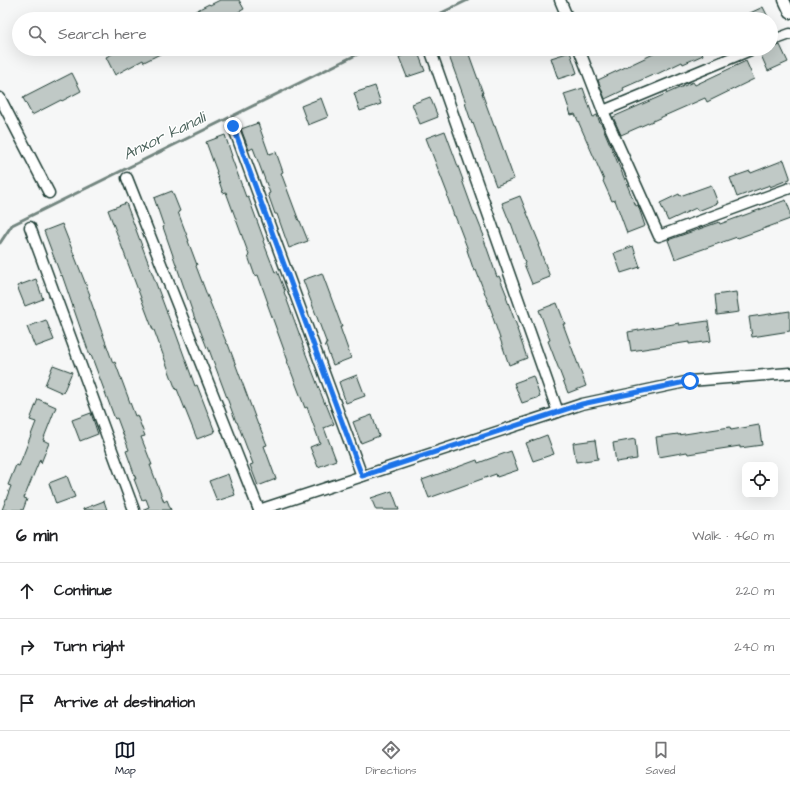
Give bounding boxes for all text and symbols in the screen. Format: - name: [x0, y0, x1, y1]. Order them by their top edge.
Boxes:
- search box: [12, 12, 778, 56]
- icon: search: [26, 23, 48, 45]
- text: Search here: [58, 24, 147, 45]
- water label: Anxor kanali: [119, 105, 211, 165]
- route end: [224, 117, 242, 135]
- route start: [681, 372, 699, 390]
- map controls: [742, 462, 778, 498]
- button: locate: [742, 462, 778, 498]
- text: 6 min: [16, 524, 58, 548]
- text: Walk · 460 m: [692, 527, 774, 545]
- icon: ahead: [16, 580, 38, 602]
- text: Continue: [54, 580, 112, 601]
- text: 220 m: [736, 582, 774, 600]
- icon: right: [16, 636, 38, 658]
- text: Turn right: [54, 636, 125, 657]
- text: 240 m: [734, 638, 774, 656]
- icon: arrive: [16, 692, 38, 714]
- text: Arrive at destination: [54, 692, 195, 713]
- tab: Map: [114, 739, 136, 778]
- tab: Directions: [365, 739, 417, 778]
- tab: Saved: [646, 739, 676, 778]

